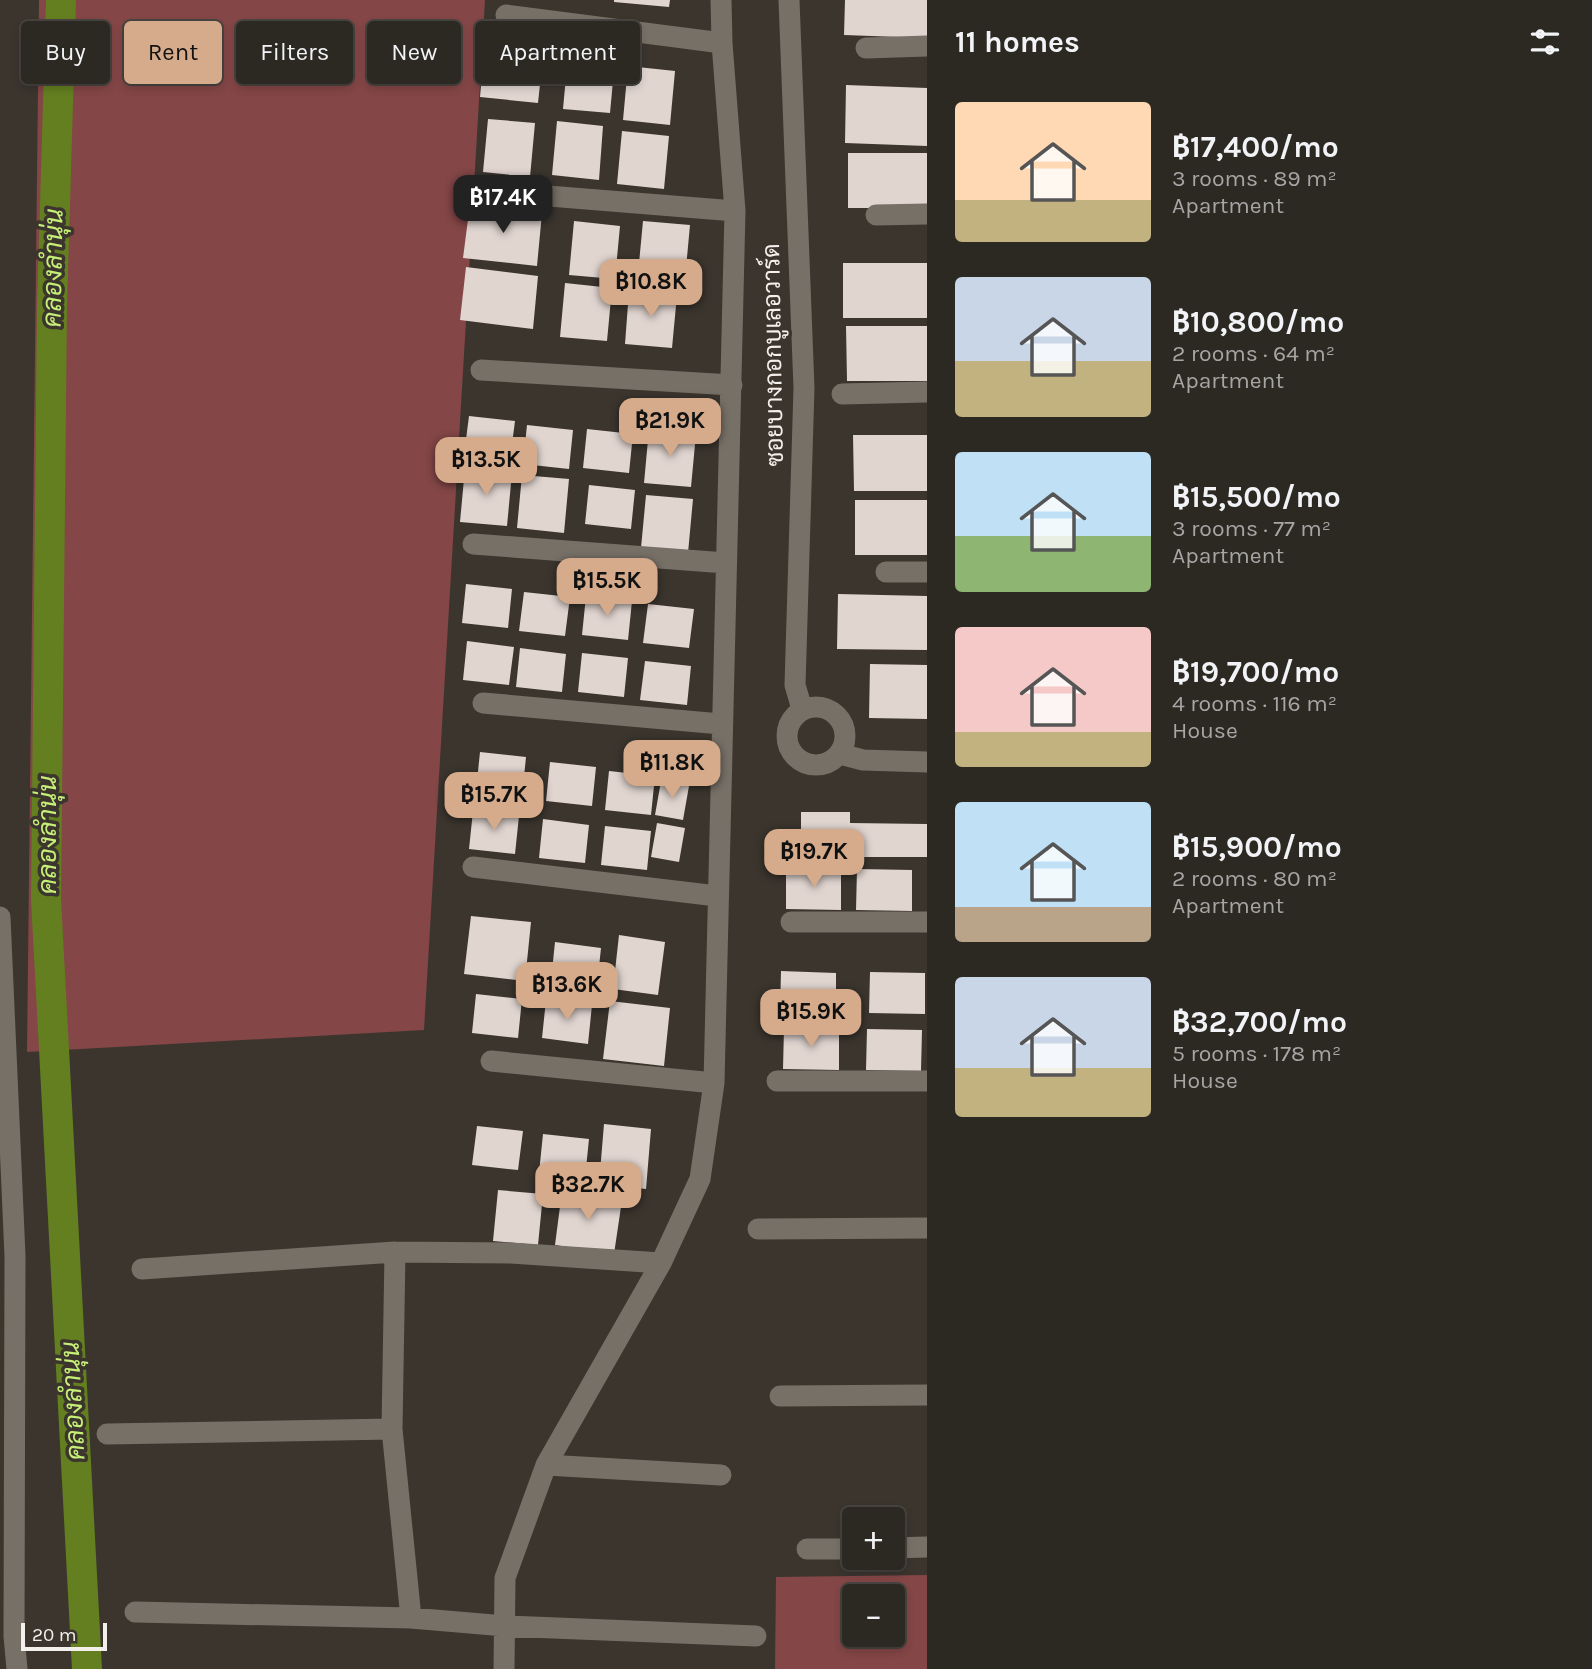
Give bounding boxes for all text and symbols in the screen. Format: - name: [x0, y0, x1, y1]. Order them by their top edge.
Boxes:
- chip: Buy: [21, 21, 110, 84]
- chip: Rent: [124, 21, 222, 84]
- chip: Filters: [236, 21, 353, 84]
- chip: New: [367, 21, 461, 84]
- chip: Apartment: [475, 21, 640, 84]
- icon: filters: [1526, 23, 1564, 61]
- text: 11 homes: [955, 24, 1080, 60]
- text: ฿17,400/mo: [1172, 129, 1339, 165]
- icon: home: [1011, 130, 1095, 214]
- text: 3 rooms · 89 m²: [1172, 165, 1337, 192]
- pin: ฿17.4K: [446, 176, 560, 235]
- text: ฿17.4K: [469, 184, 537, 211]
- text: Apartment: [1172, 192, 1284, 219]
- water label: คลองลำนุ่น: [36, 208, 72, 328]
- street label: ซอยบางกอกบูเลอวาร์ด: [755, 243, 792, 467]
- pin: ฿10.8K: [594, 260, 708, 319]
- text: ฿10.8K: [615, 268, 687, 295]
- text: ฿10,800/mo: [1172, 304, 1344, 340]
- icon: home: [1011, 305, 1095, 389]
- text: 2 rooms · 64 m²: [1172, 340, 1335, 367]
- text: Apartment: [1172, 367, 1284, 394]
- pin: ฿21.9K: [613, 398, 727, 458]
- text: ฿21.9K: [635, 407, 705, 434]
- pin: ฿13.5K: [429, 438, 543, 497]
- text: ฿13.5K: [451, 446, 521, 473]
- text: ฿15,500/mo: [1172, 479, 1341, 515]
- icon: home: [1011, 480, 1095, 564]
- text: 3 rooms · 77 m²: [1172, 515, 1331, 542]
- text: Apartment: [1172, 542, 1284, 569]
- pin: ฿15.5K: [550, 558, 664, 618]
- text: ฿15.5K: [573, 567, 641, 594]
- text: ฿19,700/mo: [1172, 654, 1339, 690]
- icon: home: [1011, 655, 1095, 739]
- text: 4 rooms · 116 m²: [1172, 690, 1337, 717]
- text: House: [1172, 717, 1238, 744]
- pin: ฿11.8K: [615, 740, 729, 800]
- text: ฿11.8K: [639, 749, 705, 776]
- pin: ฿15.7K: [437, 772, 551, 832]
- water label: คลองลำนุ่น: [32, 775, 65, 894]
- text: ฿15.7K: [461, 781, 527, 808]
- text: ฿15,900/mo: [1172, 829, 1342, 865]
- pin: ฿19.7K: [757, 830, 871, 889]
- icon: home: [1011, 830, 1095, 914]
- text: ฿19.7K: [780, 838, 848, 865]
- text: 2 rooms · 80 m²: [1172, 865, 1337, 892]
- text: Apartment: [1172, 892, 1284, 919]
- pin: ฿13.6K: [510, 962, 624, 1022]
- text: ฿13.6K: [532, 971, 602, 998]
- pin: ฿15.9K: [754, 990, 868, 1049]
- text: ฿15.9K: [776, 998, 846, 1025]
- text: ฿32,700/mo: [1172, 1004, 1347, 1040]
- icon: home: [1011, 1005, 1095, 1089]
- text: 5 rooms · 178 m²: [1172, 1040, 1341, 1067]
- text: House: [1172, 1067, 1238, 1094]
- pin: ฿32.7K: [531, 1162, 645, 1222]
- text: ฿32.7K: [551, 1171, 625, 1198]
- water label: คลองลำนุ่น: [54, 1340, 94, 1461]
- map controls: [842, 1507, 905, 1647]
- button: +: [842, 1507, 905, 1570]
- button: −: [842, 1584, 905, 1647]
- scale bar: [21, 1620, 107, 1652]
- text: 20 m: [32, 1624, 77, 1646]

